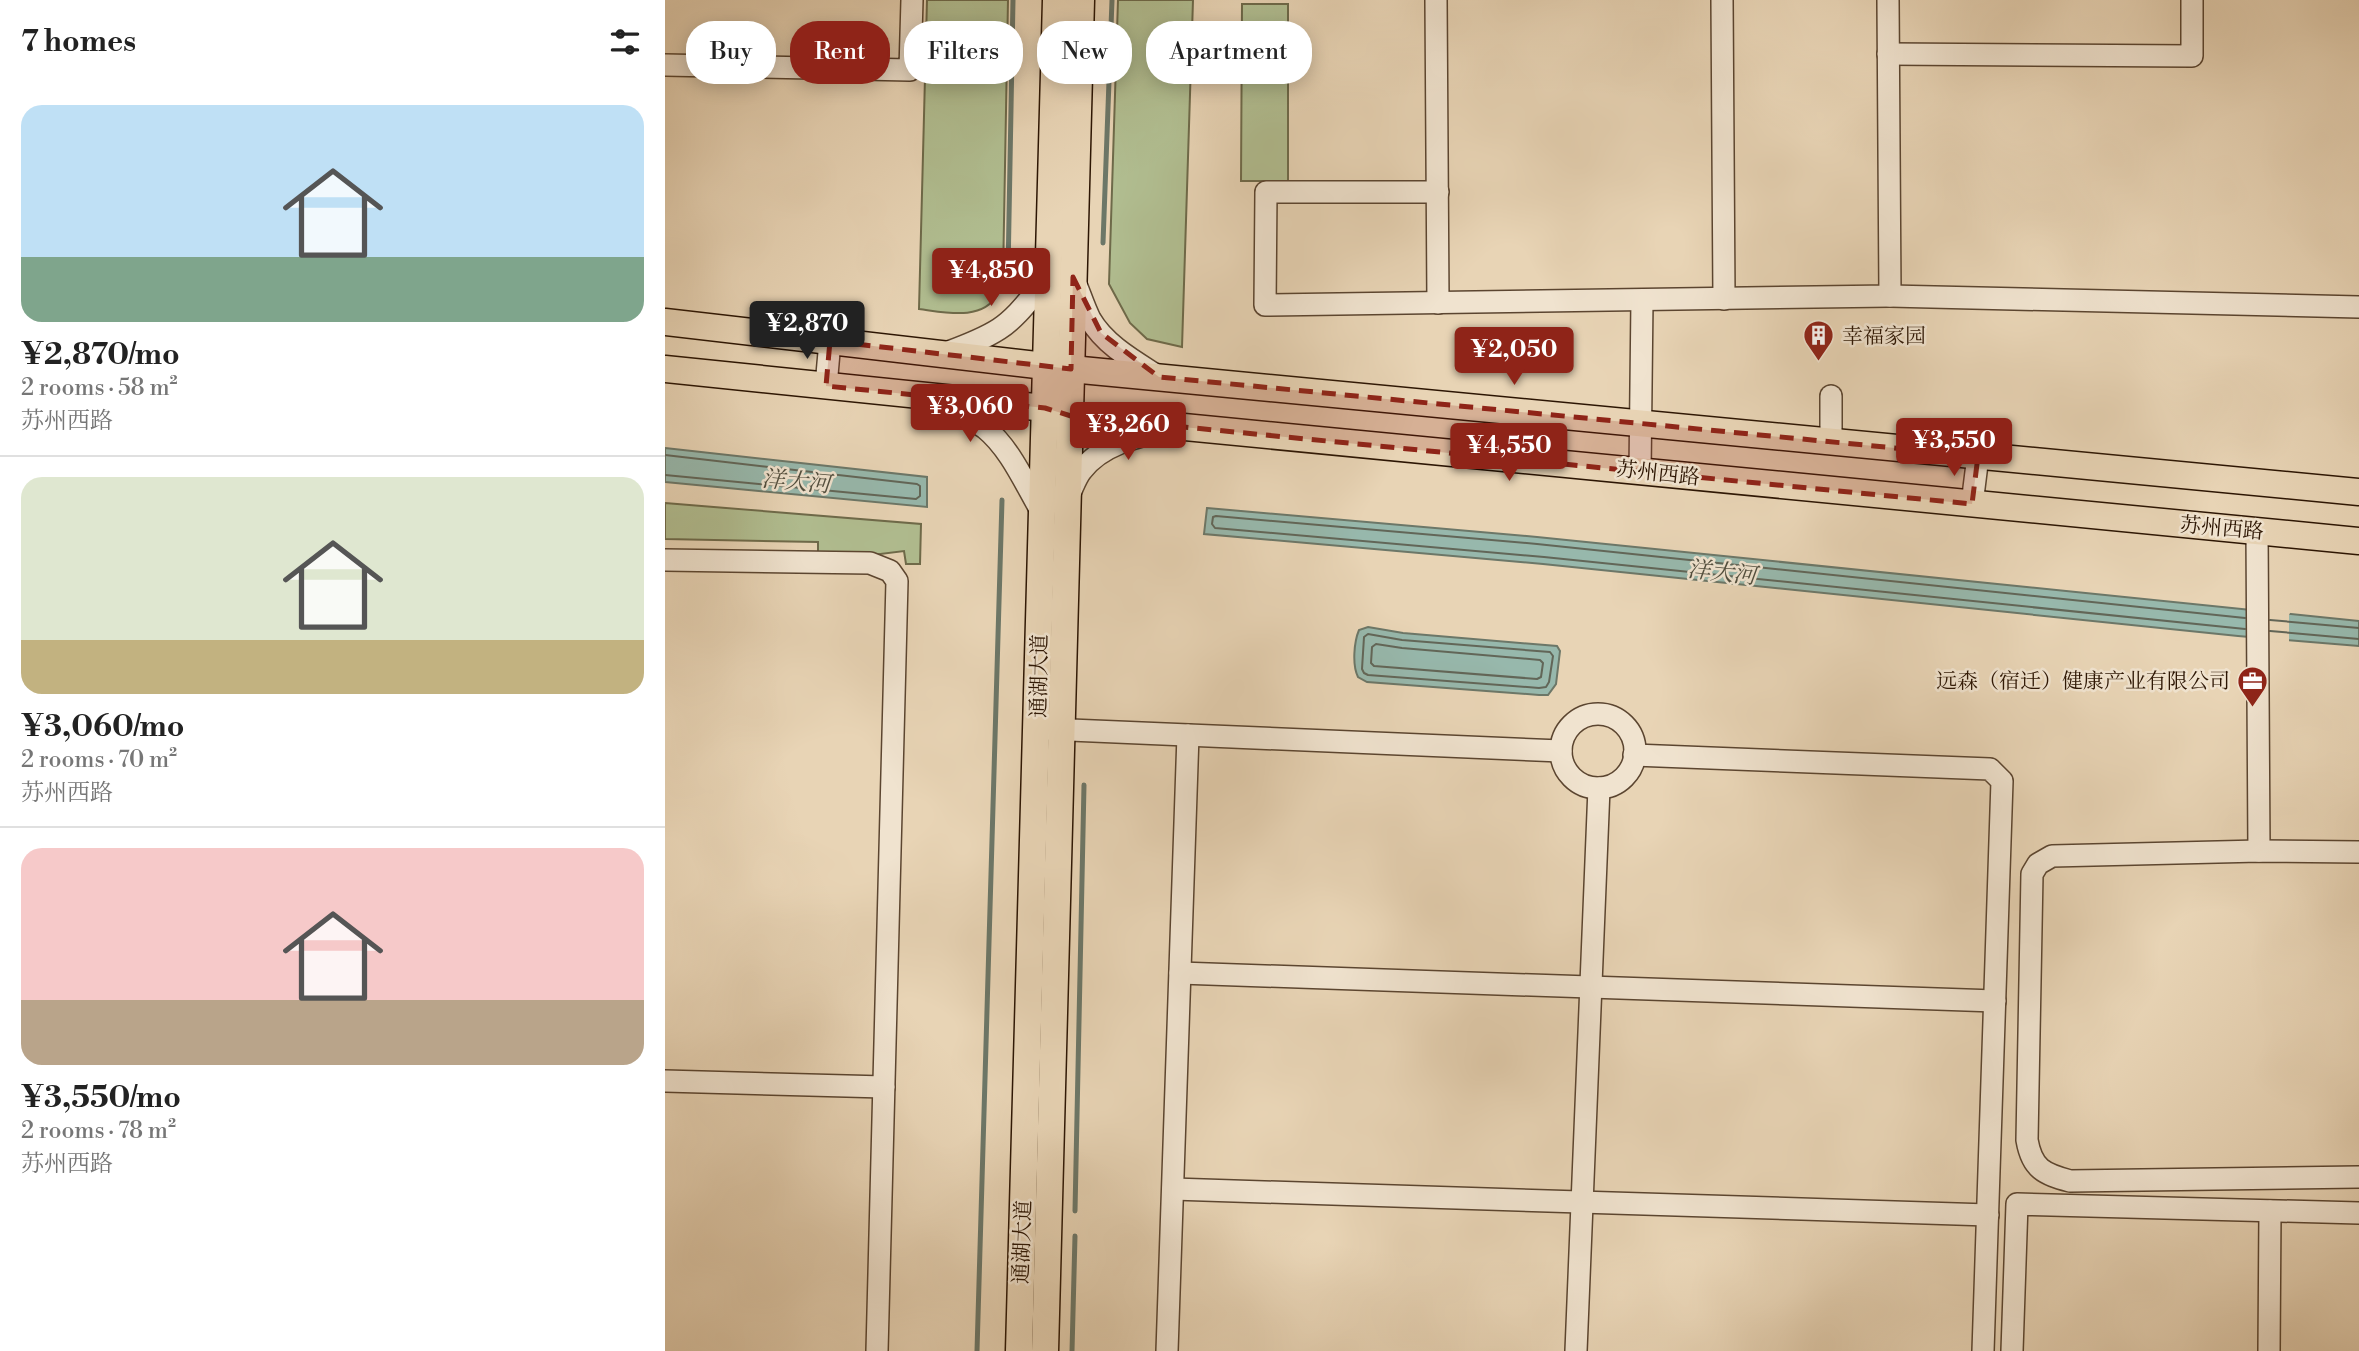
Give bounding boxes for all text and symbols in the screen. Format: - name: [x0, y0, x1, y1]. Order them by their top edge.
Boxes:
- chip: Buy: [686, 21, 776, 84]
- chip: Rent: [790, 21, 890, 84]
- chip: Filters: [904, 21, 1023, 84]
- chip: New: [1037, 21, 1132, 84]
- chip: Apartment: [1146, 21, 1312, 84]
- text: 7 homes: [21, 23, 136, 61]
- icon: filters: [606, 23, 644, 61]
- icon: home: [270, 150, 396, 276]
- pin: ¥4,850: [934, 248, 1048, 308]
- text: ¥4,850: [948, 257, 1034, 285]
- pin: ¥2,870: [750, 302, 864, 361]
- text: ¥2,870: [766, 310, 848, 338]
- building icon: 幸福家园: [1802, 319, 1836, 363]
- place label: 幸福家园: [1842, 324, 1926, 350]
- pin: ¥2,050: [1457, 328, 1571, 387]
- text: ¥2,870/mo: [21, 336, 180, 374]
- text: ¥2,050: [1471, 336, 1557, 364]
- text: 2 rooms · 58 m²: [21, 374, 178, 402]
- pin: ¥3,060: [913, 384, 1027, 444]
- text: ¥3,060: [927, 393, 1013, 421]
- pin: ¥3,260: [1071, 402, 1185, 462]
- text: 苏州西路: [21, 407, 113, 435]
- text: ¥3,260: [1086, 411, 1170, 439]
- pin: ¥3,550: [1897, 419, 2011, 478]
- pin: ¥4,550: [1452, 424, 1566, 483]
- text: ¥3,550: [1912, 427, 1996, 455]
- text: ¥4,550: [1466, 432, 1552, 460]
- street label: 苏州西路: [1615, 457, 1701, 491]
- water label: 洋大河: [760, 465, 835, 499]
- street label: 苏州西路: [2179, 512, 2265, 546]
- icon: home: [270, 522, 396, 648]
- water label: 洋大河: [1686, 555, 1762, 591]
- street label: 通湖大道: [1026, 634, 1054, 718]
- office icon: 远森（宿迁）健康产业有限公司: [2236, 664, 2270, 708]
- place label: 远森（宿迁）健康产业有限公司: [1936, 669, 2230, 695]
- text: ¥3,060/mo: [21, 708, 184, 746]
- text: 2 rooms · 70 m²: [21, 746, 177, 774]
- text: 苏州西路: [21, 779, 113, 807]
- icon: home: [270, 893, 396, 1019]
- text: ¥3,550/mo: [21, 1079, 181, 1117]
- text: 2 rooms · 78 m²: [21, 1117, 176, 1145]
- text: 苏州西路: [21, 1150, 113, 1178]
- street label: 通湖大道: [1009, 1200, 1037, 1284]

